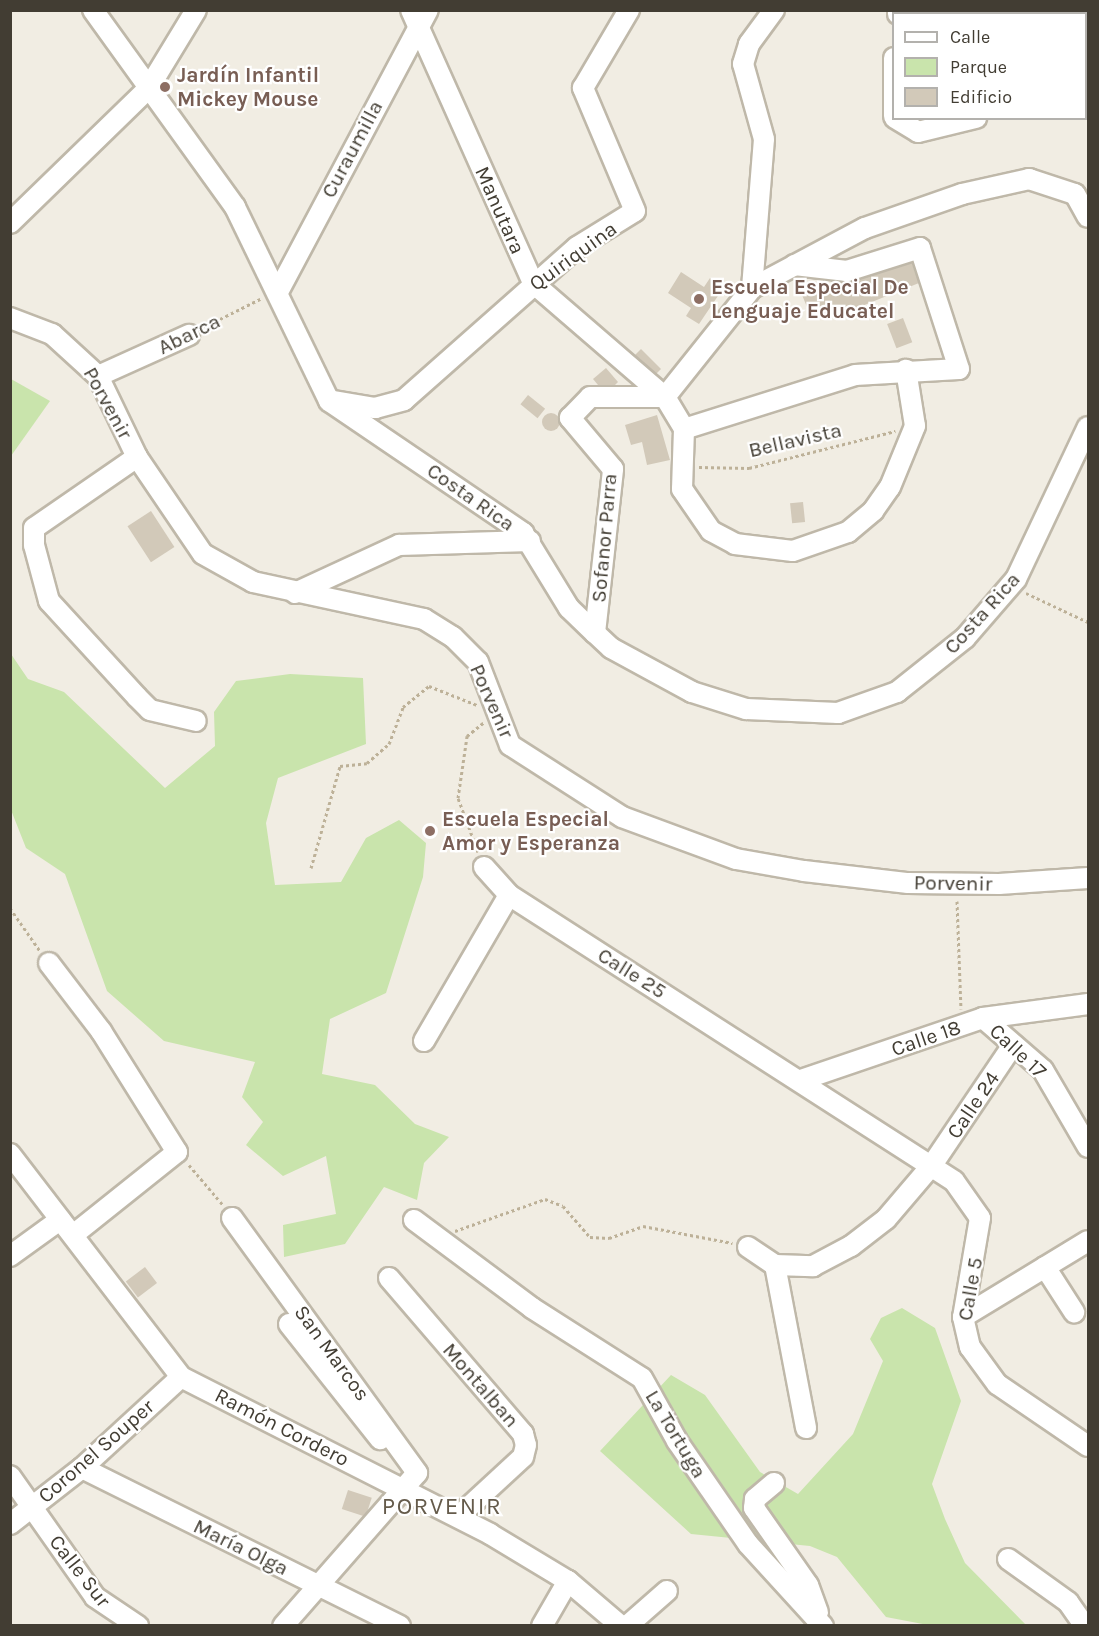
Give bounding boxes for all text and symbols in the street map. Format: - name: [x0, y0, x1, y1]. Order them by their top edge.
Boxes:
- legend: [892, 12, 1087, 120]
- text: Calle: [950, 26, 990, 48]
- text: Parque: [950, 56, 1007, 78]
- place label: Jardín Infantil Mickey Mouse: [177, 62, 319, 112]
- marker: Jardín Infantil Mickey Mouse: [158, 80, 172, 94]
- text: Edificio: [950, 86, 1012, 108]
- street label: Curaumilla: [316, 96, 388, 202]
- street label: Manutara: [470, 162, 530, 258]
- street label: Quiriquina: [524, 216, 622, 296]
- place label: Escuela Especial De Lenguaje Educatel: [711, 274, 909, 324]
- marker: Escuela Especial De Lenguaje Educatel: [692, 292, 706, 306]
- street label: Abarca: [154, 308, 224, 360]
- street label: Porvenir: [78, 363, 138, 443]
- street label: Bellavista: [746, 417, 844, 463]
- street label: Costa Rica: [422, 458, 520, 536]
- street label: Sofanor Parra: [586, 472, 622, 604]
- street label: Costa Rica: [939, 567, 1025, 659]
- street label: Porvenir: [465, 660, 519, 742]
- place label: Escuela Especial Amor y Esperanza: [442, 806, 620, 856]
- marker: Escuela Especial Amor y Esperanza: [423, 824, 437, 838]
- street label: Porvenir: [914, 870, 992, 896]
- street label: Calle 25: [593, 942, 671, 1004]
- street label: Calle 18: [888, 1014, 964, 1062]
- street label: Calle 17: [984, 1018, 1052, 1084]
- street label: Calle 24: [941, 1067, 1005, 1143]
- street label: Calle 5: [952, 1255, 988, 1323]
- street label: San Marcos: [289, 1300, 375, 1406]
- street label: Montalban: [437, 1338, 525, 1432]
- street label: Ramón Cordero: [211, 1382, 353, 1472]
- street label: La Tortuga: [640, 1385, 712, 1483]
- street label: Coronel Souper: [33, 1394, 159, 1508]
- district label: PORVENIR: [382, 1493, 502, 1521]
- street label: María Olga: [189, 1513, 293, 1581]
- street label: Calle Sur: [44, 1530, 116, 1612]

